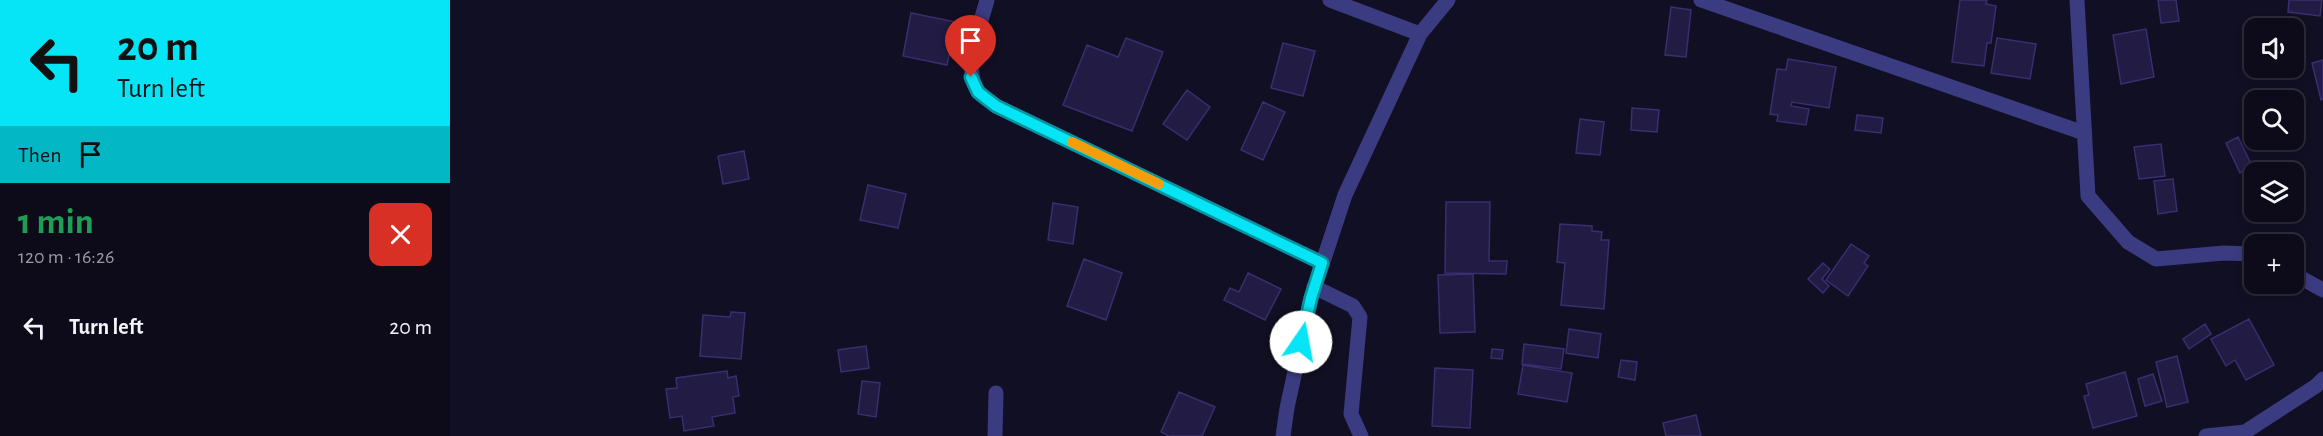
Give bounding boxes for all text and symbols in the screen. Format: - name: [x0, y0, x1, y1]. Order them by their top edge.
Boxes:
- pin: [945, 15, 996, 77]
- map controls: [2244, 18, 2304, 294]
- button: sound: [2244, 18, 2304, 78]
- icon: left: [18, 24, 96, 102]
- icon: arrive: [954, 24, 987, 57]
- text: 20 m: [117, 26, 199, 68]
- text: Turn left: [117, 75, 205, 102]
- button: search: [2244, 90, 2304, 150]
- icon: arrive: [74, 138, 107, 171]
- text: Then: [18, 144, 62, 166]
- button: layers: [2244, 162, 2304, 222]
- button: close: [369, 203, 432, 266]
- text: 1 min: [18, 204, 94, 240]
- button: +: [2244, 234, 2304, 294]
- text: 120 m · 16:26: [18, 247, 114, 267]
- position arrow: [1269, 310, 1333, 374]
- icon: left: [18, 311, 51, 344]
- text: Turn left: [69, 316, 143, 338]
- text: 20 m: [389, 316, 432, 338]

